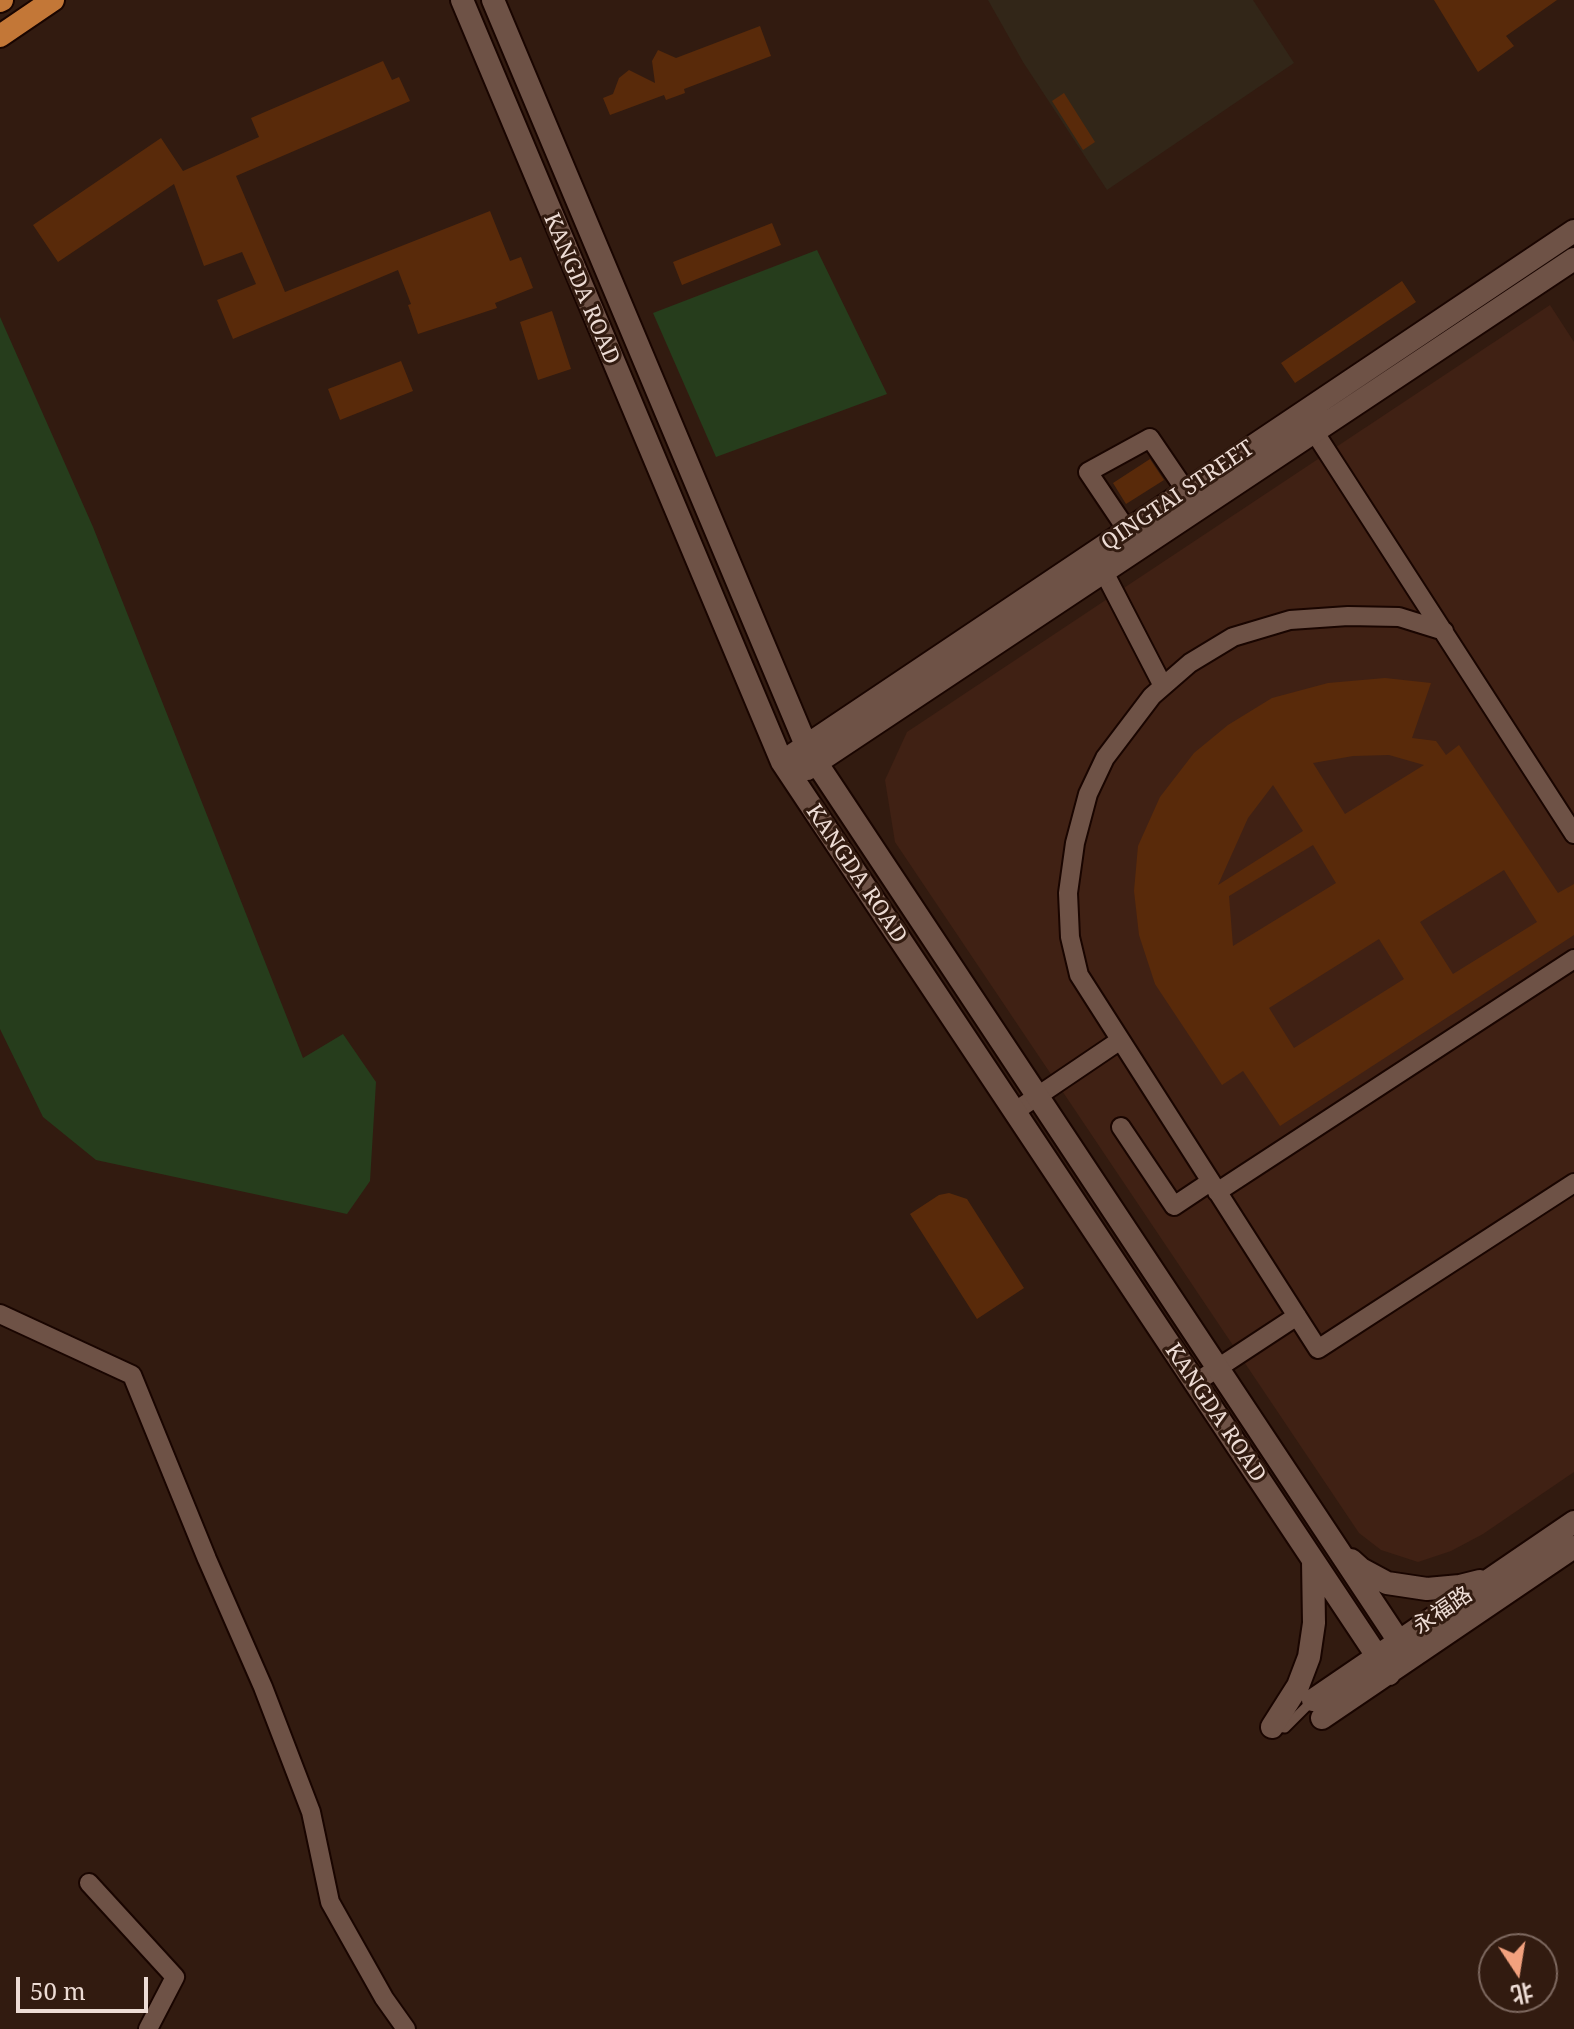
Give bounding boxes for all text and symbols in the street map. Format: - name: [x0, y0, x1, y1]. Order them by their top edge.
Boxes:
- street label: KANGDA ROAD: [537, 209, 625, 369]
- street label: QINGTAI STREET: [1097, 435, 1259, 557]
- street label: KANGDA ROAD: [800, 800, 912, 948]
- street label: KANGDA ROAD: [1159, 1339, 1271, 1487]
- street label: 永福路: [1408, 1582, 1478, 1640]
- north arrow: [1478, 1933, 1558, 2013]
- scale bar: [20, 1961, 152, 2011]
- text: 50 m: [30, 1974, 86, 2007]
- text: 北: [1509, 1978, 1536, 2011]

